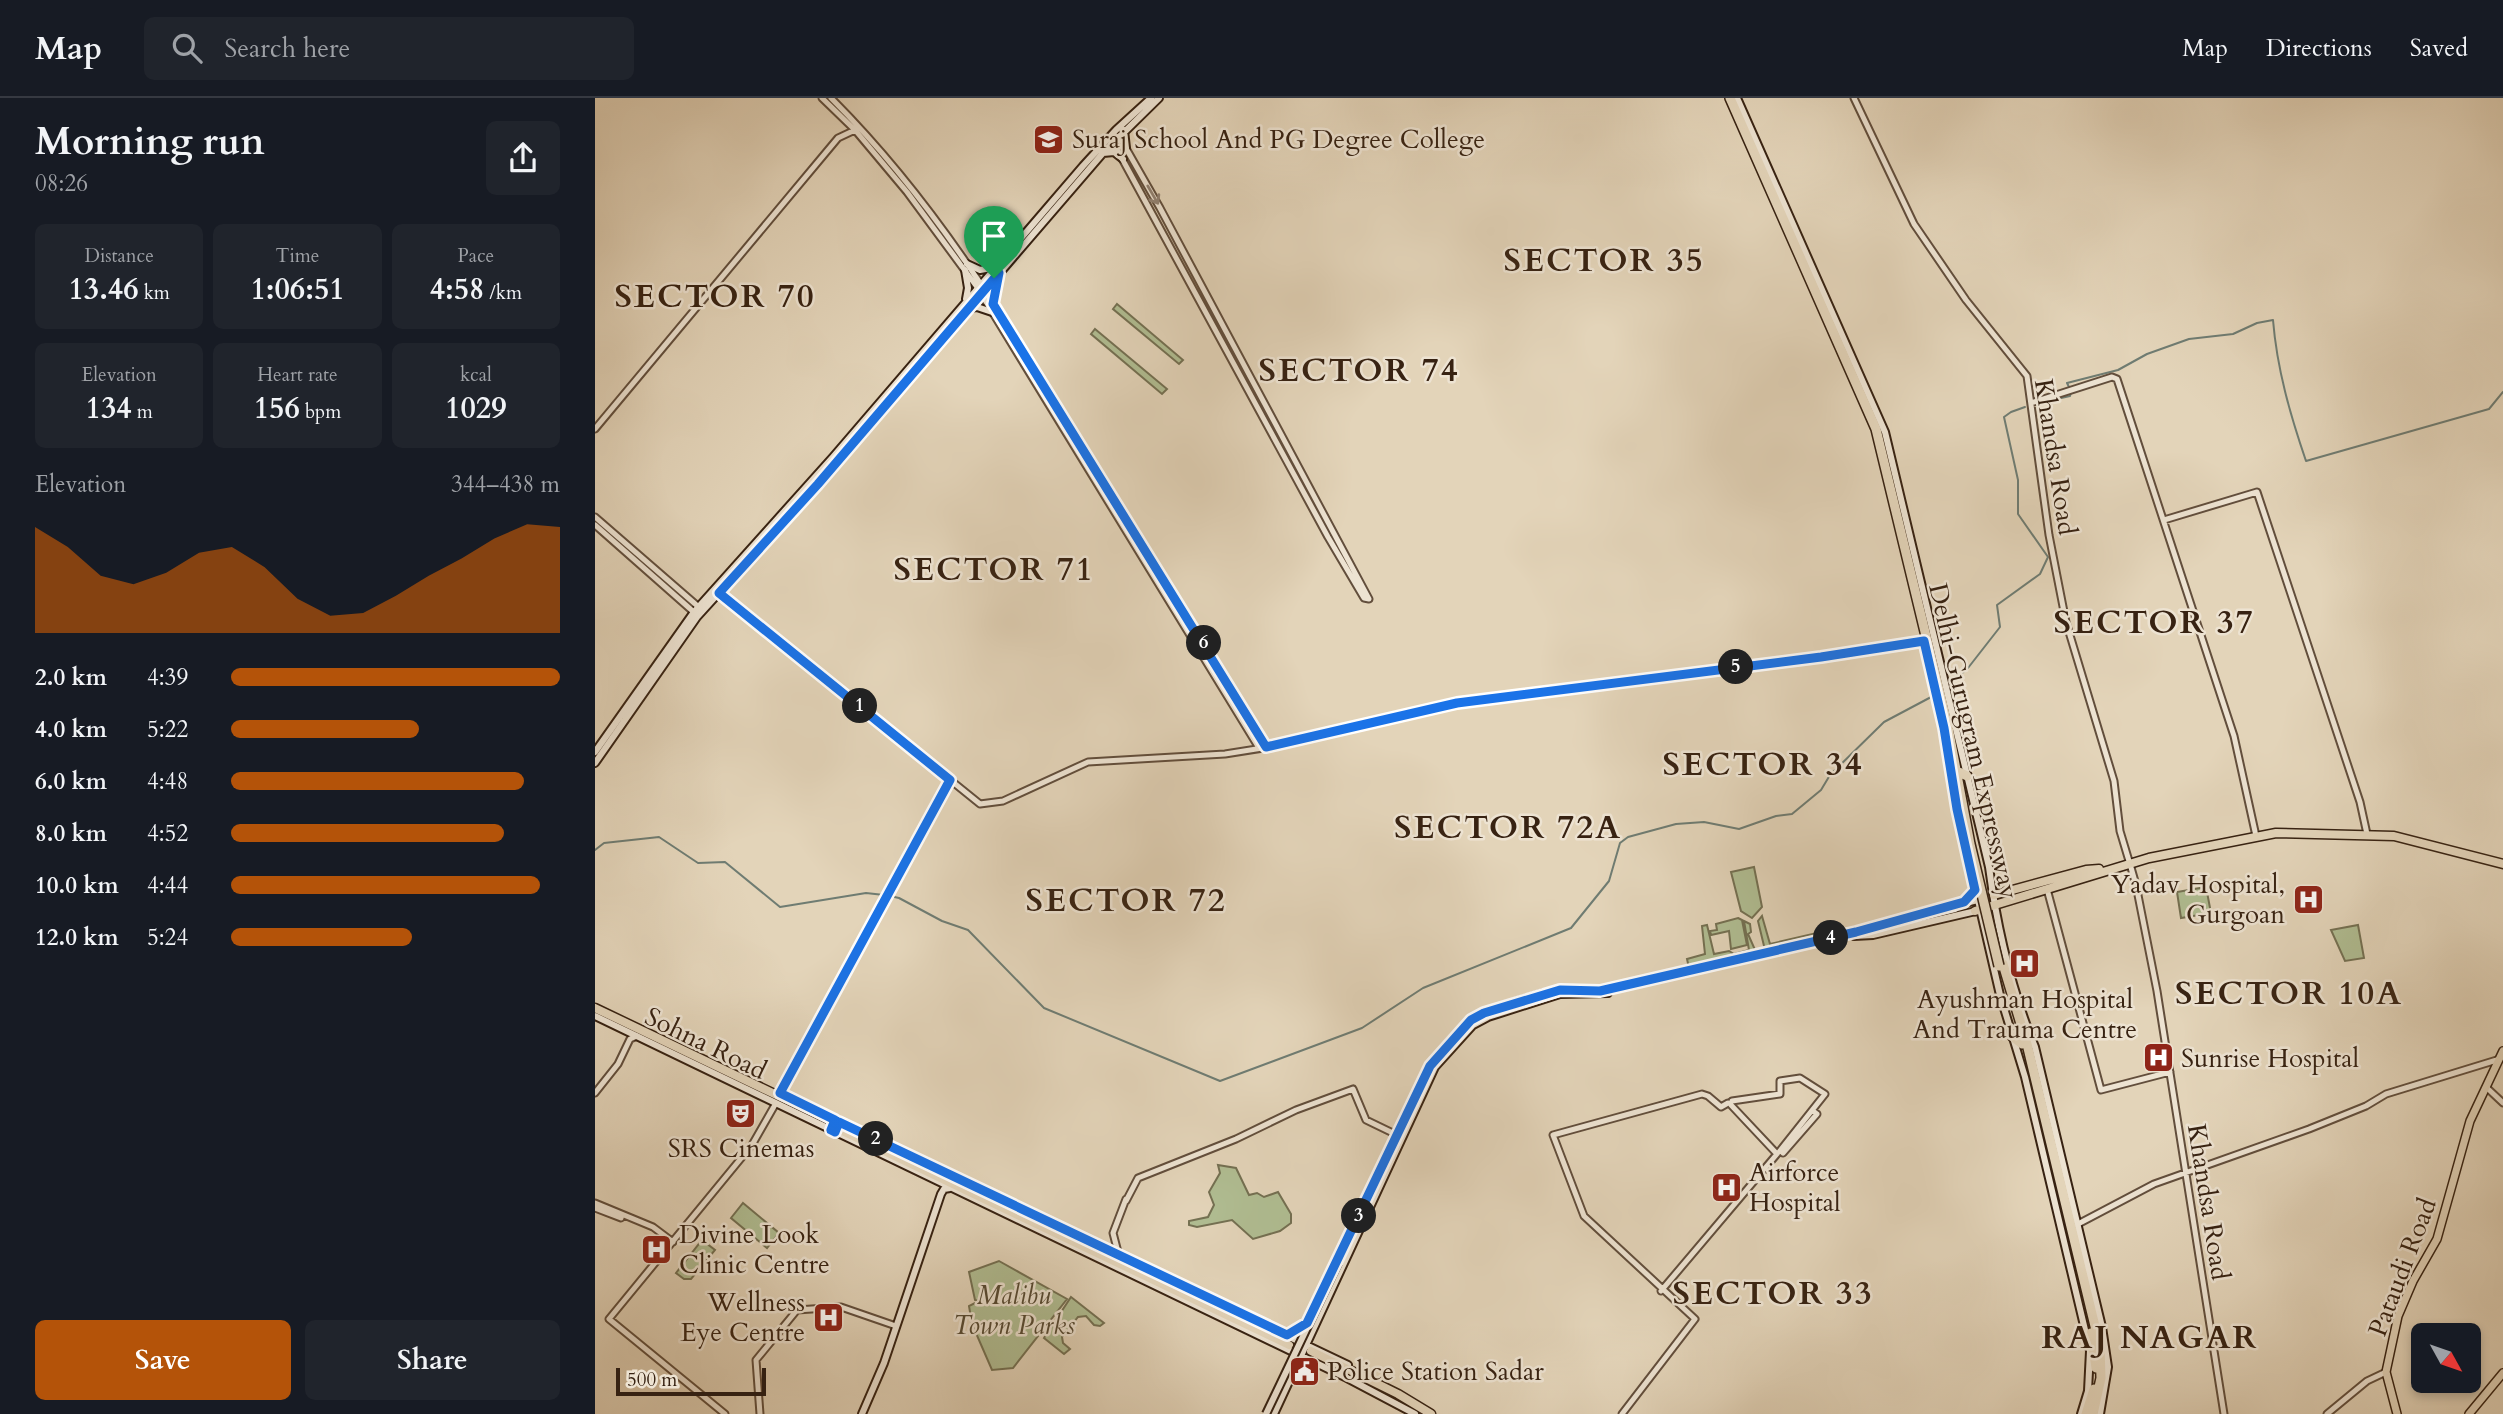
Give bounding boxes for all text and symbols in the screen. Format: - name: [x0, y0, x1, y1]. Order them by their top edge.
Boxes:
- search box: [144, 17, 634, 80]
- text: Map: [35, 26, 102, 71]
- icon: search: [168, 29, 206, 67]
- text: Search here: [224, 31, 350, 66]
- text: Map: [2182, 32, 2228, 65]
- text: Directions: [2266, 32, 2372, 65]
- text: Saved: [2410, 32, 2468, 65]
- text: Morning run: [35, 116, 265, 168]
- button: share: [486, 121, 560, 195]
- school or university icon: Suraj School And PG Degree College: [1032, 122, 1066, 156]
- place label: Suraj School And PG Degree College: [1072, 122, 1485, 157]
- text: 08:26: [35, 168, 88, 199]
- one-way arrow: [1146, 185, 1160, 205]
- pin: [964, 206, 1024, 278]
- icon: arrive: [975, 217, 1013, 255]
- district label: SECTOR 35: [1503, 238, 1705, 283]
- text: Distance: [84, 243, 154, 269]
- text: Time: [276, 243, 319, 269]
- text: Pace: [457, 243, 494, 269]
- text: 13.46: [68, 269, 139, 310]
- text: 1:06:51: [250, 269, 345, 310]
- text: 4:58: [430, 269, 484, 310]
- district label: SECTOR 70: [614, 274, 816, 319]
- text: km: [139, 280, 170, 306]
- text: /km: [484, 280, 522, 306]
- district label: SECTOR 74: [1258, 348, 1460, 393]
- text: Elevation: [81, 362, 157, 388]
- text: Heart rate: [257, 362, 338, 388]
- text: kcal: [460, 362, 492, 388]
- street label: Khandsa Road: [2026, 377, 2085, 538]
- text: 134: [86, 388, 132, 429]
- text: 156: [254, 388, 300, 429]
- text: 1029: [445, 388, 507, 429]
- text: m: [132, 399, 153, 425]
- text: bpm: [300, 399, 341, 425]
- text: Elevation: [35, 469, 126, 500]
- text: 344–438 m: [451, 469, 560, 500]
- district label: SECTOR 71: [893, 547, 1095, 592]
- street label: Delhi-Gurugram Expressway: [1920, 580, 2027, 903]
- district label: SECTOR 37: [2053, 600, 2255, 645]
- pin: 6: [1187, 626, 1221, 660]
- text: 6: [1199, 629, 1208, 655]
- pin: 5: [1719, 650, 1753, 684]
- text: 5: [1731, 653, 1740, 679]
- text: 2.0 km: [35, 662, 107, 693]
- text: 4:39: [147, 662, 188, 693]
- pin: 1: [842, 688, 877, 724]
- text: 1: [855, 692, 864, 718]
- text: 4.0 km: [35, 714, 107, 745]
- text: 5:22: [147, 714, 188, 745]
- district label: SECTOR 34: [1662, 742, 1864, 787]
- text: 6.0 km: [35, 766, 107, 797]
- text: 4:48: [147, 766, 188, 797]
- district label: SECTOR 72A: [1394, 805, 1622, 850]
- text: 8.0 km: [35, 818, 107, 849]
- text: 4:52: [147, 818, 188, 849]
- place label: Yadav Hospital, Gurgoan: [2111, 867, 2285, 932]
- text: 10.0 km: [35, 870, 119, 901]
- text: 4:44: [147, 870, 188, 901]
- district label: SECTOR 72: [1025, 878, 1227, 923]
- hospital icon: Yadav Hospital, Gurgoan: [2291, 882, 2325, 916]
- pin: 4: [1813, 920, 1849, 956]
- text: 12.0 km: [35, 922, 119, 953]
- text: 5:24: [147, 922, 188, 953]
- text: 4: [1826, 924, 1835, 950]
- hospital icon: Ayushman Hospital And Trauma Centre: [2008, 946, 2042, 980]
- district label: SECTOR 10A: [2175, 971, 2403, 1016]
- place label: Ayushman Hospital And Trauma Centre: [1913, 982, 2137, 1047]
- street label: Sohna Road: [639, 999, 773, 1088]
- hospital icon: Sunrise Hospital: [2141, 1041, 2175, 1075]
- place label: Sunrise Hospital: [2181, 1041, 2359, 1076]
- theatre icon: SRS Cinemas: [724, 1096, 758, 1130]
- pin: 2: [859, 1122, 893, 1156]
- street label: Khandsa Road: [2179, 1122, 2238, 1283]
- text: 2: [871, 1125, 880, 1151]
- place label: SRS Cinemas: [668, 1131, 814, 1166]
- place label: Airforce Hospital: [1749, 1155, 1841, 1220]
- hospital icon: Airforce Hospital: [1709, 1170, 1743, 1204]
- street label: Pataudi Road: [2360, 1193, 2445, 1341]
- pin: 3: [1341, 1198, 1377, 1234]
- text: 3: [1354, 1202, 1363, 1228]
- place label: Divine Look Clinic Centre: [679, 1217, 830, 1282]
- hospital icon: Divine Look Clinic Centre: [639, 1232, 673, 1266]
- district label: SECTOR 33: [1672, 1271, 1874, 1316]
- park label: Malibu Town Parks: [953, 1278, 1075, 1343]
- place label: Wellness Eye Centre: [680, 1285, 805, 1350]
- hospital icon: Wellness Eye Centre: [811, 1300, 845, 1334]
- district label: RAJ NAGAR: [2041, 1315, 2259, 1360]
- button: Save: [35, 1320, 291, 1400]
- button: Share: [305, 1320, 560, 1400]
- north arrow: [2411, 1323, 2481, 1393]
- map controls: [2411, 1323, 2481, 1393]
- public building icon: Police Station Sadar: [1287, 1354, 1321, 1388]
- place label: Police Station Sadar: [1327, 1354, 1544, 1389]
- scale bar: [616, 1365, 767, 1397]
- text: 500 m: [627, 1367, 677, 1393]

